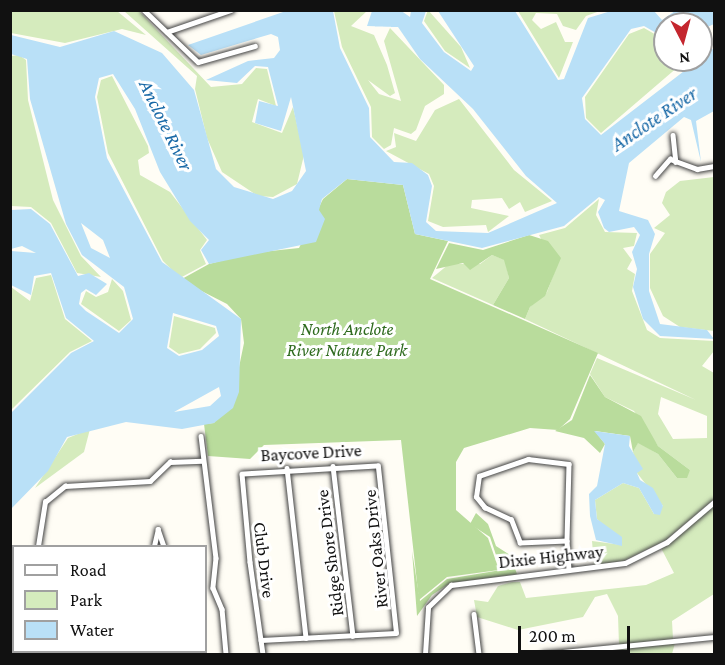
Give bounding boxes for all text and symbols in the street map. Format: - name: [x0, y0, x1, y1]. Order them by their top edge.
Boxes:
- north arrow: [653, 12, 713, 72]
- text: N: [678, 49, 691, 67]
- water label: Anclote River: [134, 76, 198, 174]
- water label: Anclote River: [607, 82, 701, 156]
- park label: North Anclote River Nature Park: [287, 319, 407, 362]
- street label: Baycove Drive: [260, 440, 362, 466]
- street label: Ridge Shore Drive: [312, 488, 348, 618]
- street label: River Oaks Drive: [359, 489, 393, 609]
- street label: Club Drive: [249, 521, 279, 599]
- street label: Dixie Highway: [497, 541, 605, 573]
- legend: [12, 545, 207, 653]
- text: Road: [70, 560, 107, 580]
- text: Park: [70, 590, 102, 610]
- scale bar: [521, 614, 634, 652]
- text: Water: [70, 620, 114, 640]
- text: 200 m: [529, 626, 576, 646]

